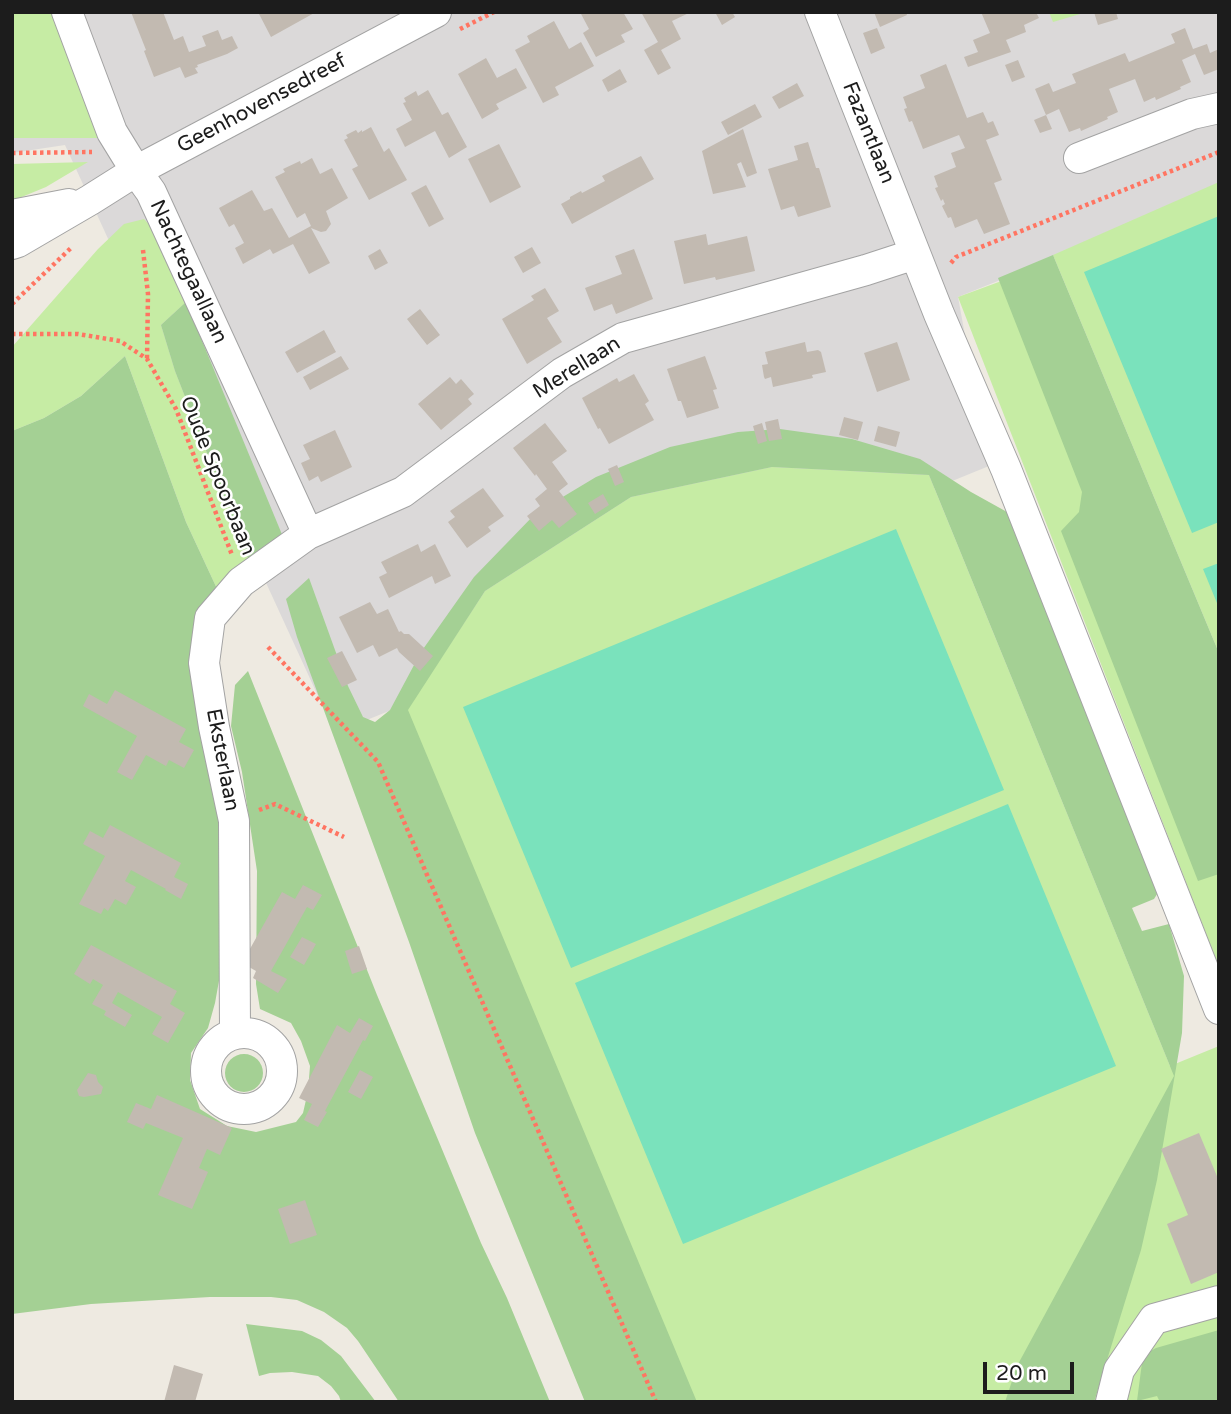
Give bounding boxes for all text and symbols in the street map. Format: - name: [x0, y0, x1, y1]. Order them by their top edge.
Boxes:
- street label: Geenhovensedreef: [173, 49, 351, 159]
- street label: Fazantlaan: [836, 78, 900, 188]
- street label: Nachtegaallaan: [144, 196, 232, 348]
- street label: Merellaan: [529, 331, 625, 405]
- street label: Oude Spoorbaan: [174, 393, 260, 559]
- street label: Eksterlaan: [200, 706, 244, 814]
- scale bar: [986, 1348, 1077, 1392]
- text: 20 m: [996, 1361, 1047, 1386]

